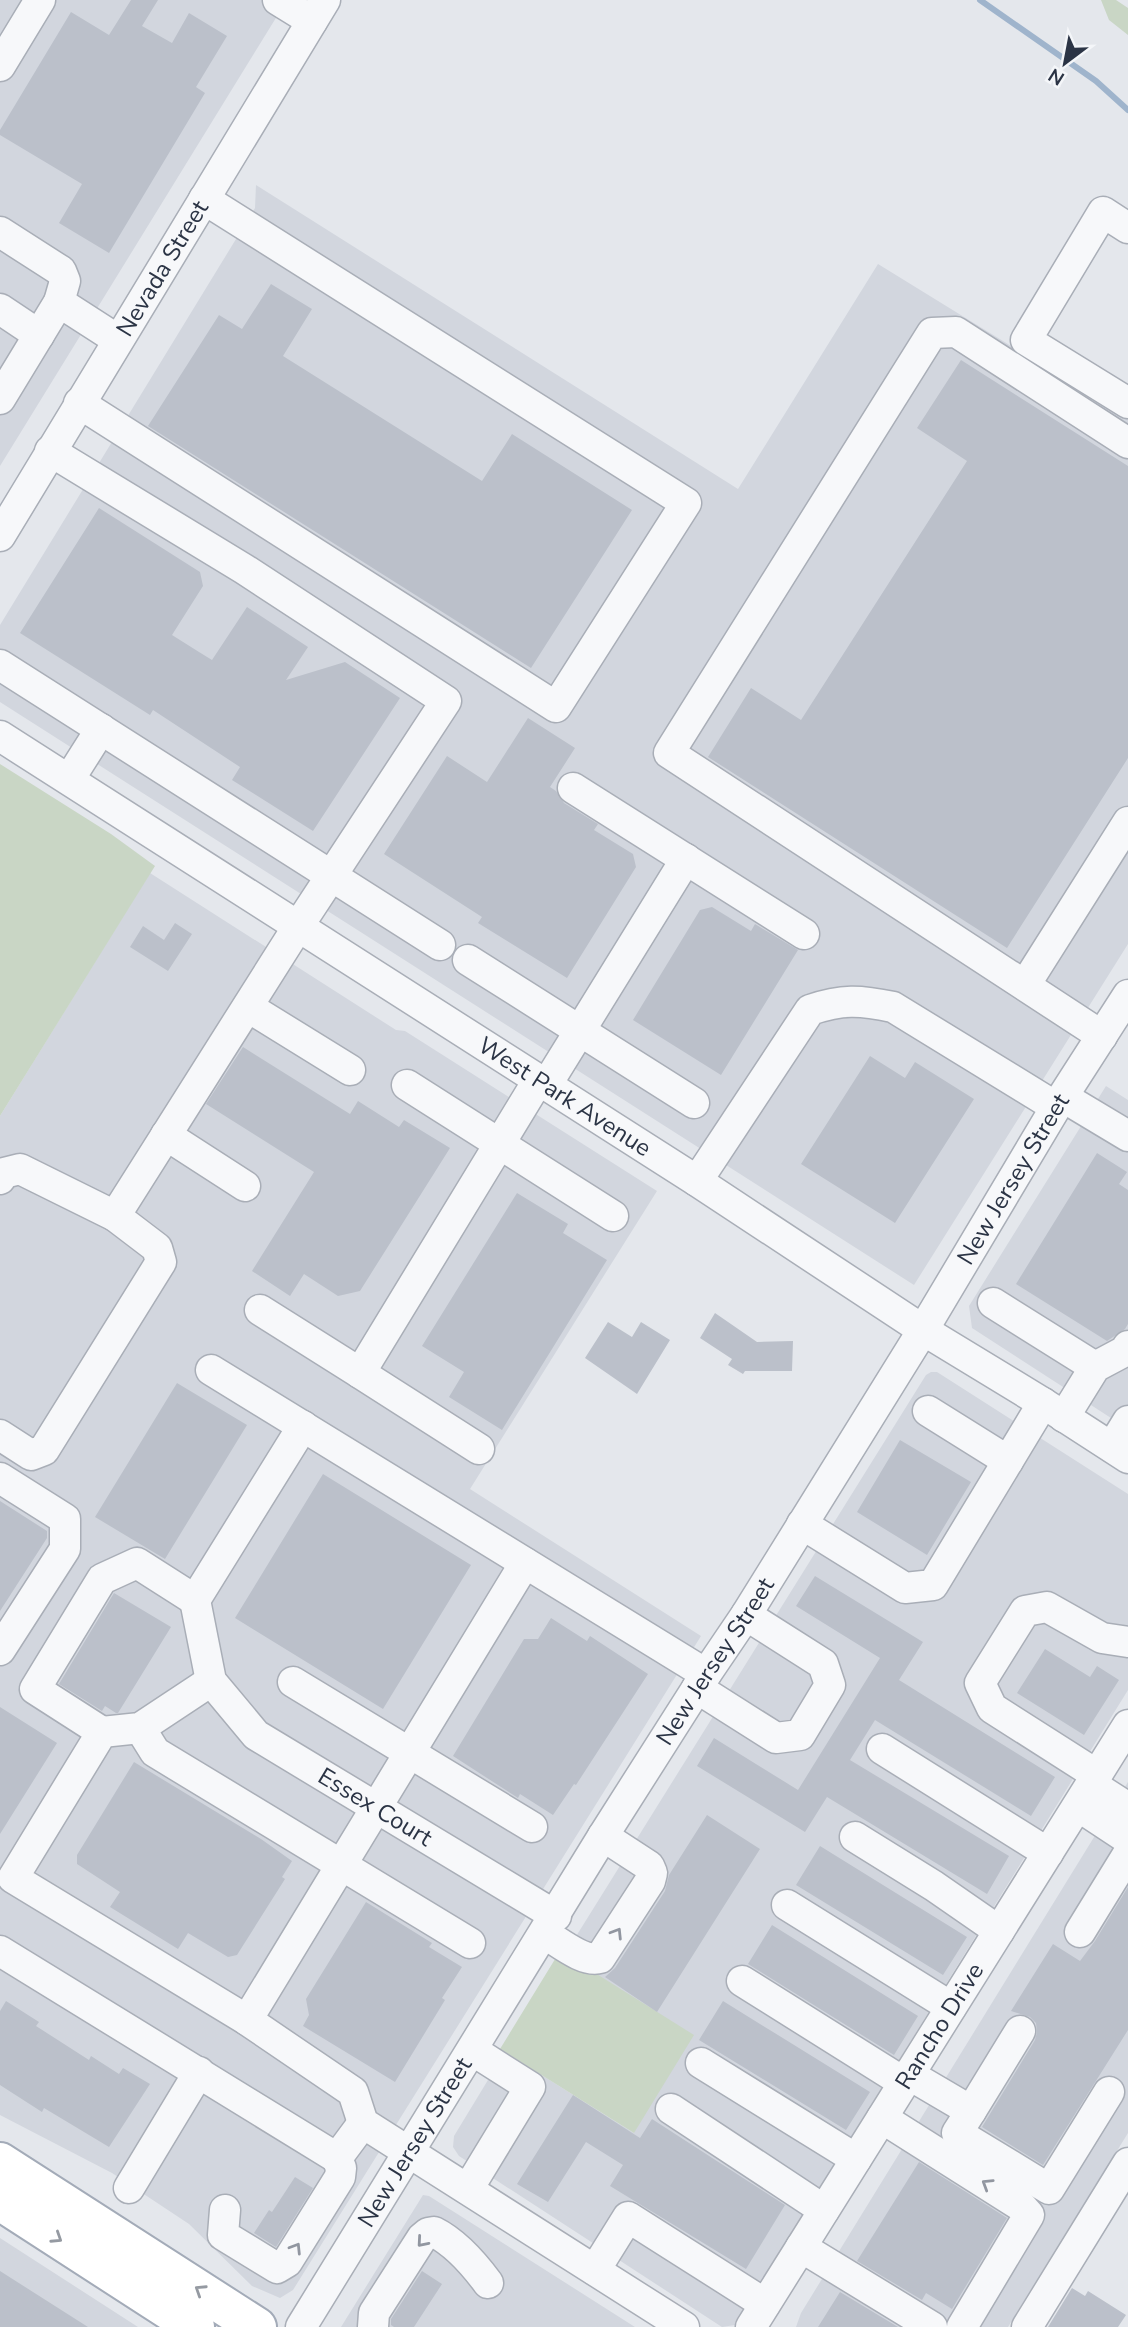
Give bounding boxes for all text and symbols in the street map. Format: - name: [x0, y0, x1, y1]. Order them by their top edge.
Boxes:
- north arrow: [1030, 28, 1100, 98]
- text: N: [1044, 62, 1069, 91]
- street label: Nevada Street: [109, 194, 216, 342]
- street label: West Park Avenue: [472, 1029, 657, 1164]
- street label: New Jersey Street: [950, 1087, 1077, 1271]
- street label: New Jersey Street: [649, 1571, 782, 1751]
- street label: Essex Court: [312, 1760, 439, 1854]
- one-way arrow: [608, 1927, 621, 1940]
- street label: Rancho Drive: [888, 1957, 991, 2095]
- street label: New Jersey Street: [350, 2051, 479, 2233]
- one-way arrow: [982, 2180, 995, 2193]
- one-way arrow: [50, 2230, 63, 2243]
- one-way arrow: [417, 2234, 430, 2247]
- one-way arrow: [288, 2242, 301, 2255]
- one-way arrow: [194, 2285, 207, 2298]

